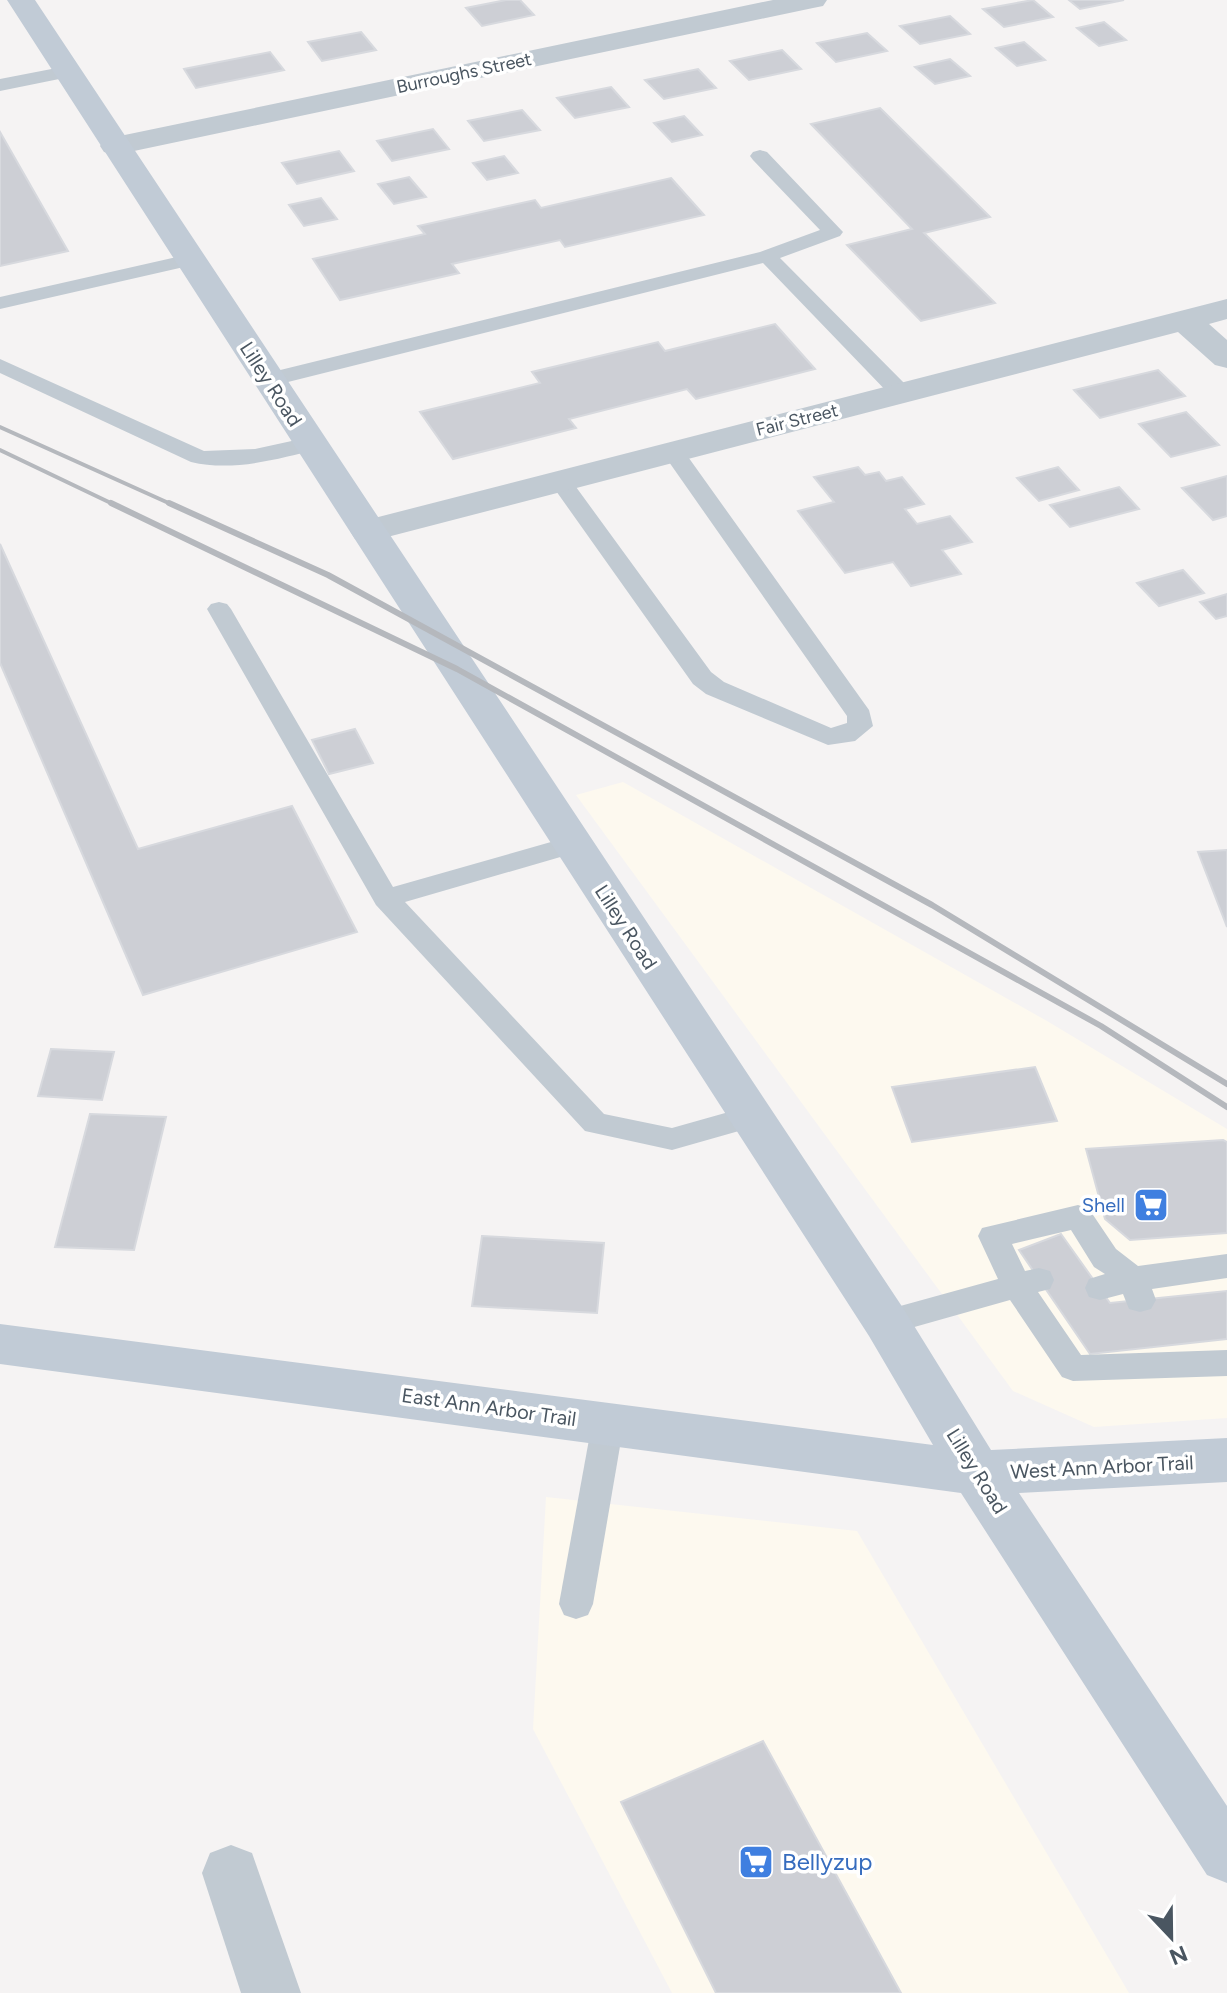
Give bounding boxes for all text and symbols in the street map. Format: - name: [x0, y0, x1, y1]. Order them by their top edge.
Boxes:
- street label: Burroughs Street: [394, 48, 534, 98]
- street label: Lilley Road: [235, 337, 307, 431]
- street label: Fair Street: [754, 399, 841, 441]
- street label: Lilley Road: [590, 880, 662, 974]
- supermarket icon: Shell: [1132, 1186, 1170, 1224]
- place label: Shell: [1082, 1193, 1125, 1217]
- street label: East Ann Arbor Trail: [400, 1383, 578, 1431]
- street label: Lilley Road: [941, 1424, 1013, 1518]
- street label: West Ann Arbor Trail: [1010, 1450, 1194, 1484]
- supermarket icon: Bellyzup: [737, 1843, 775, 1881]
- place label: Bellyzup: [782, 1847, 872, 1876]
- north arrow: [1131, 1897, 1211, 1977]
- text: N: [1165, 1939, 1191, 1971]

